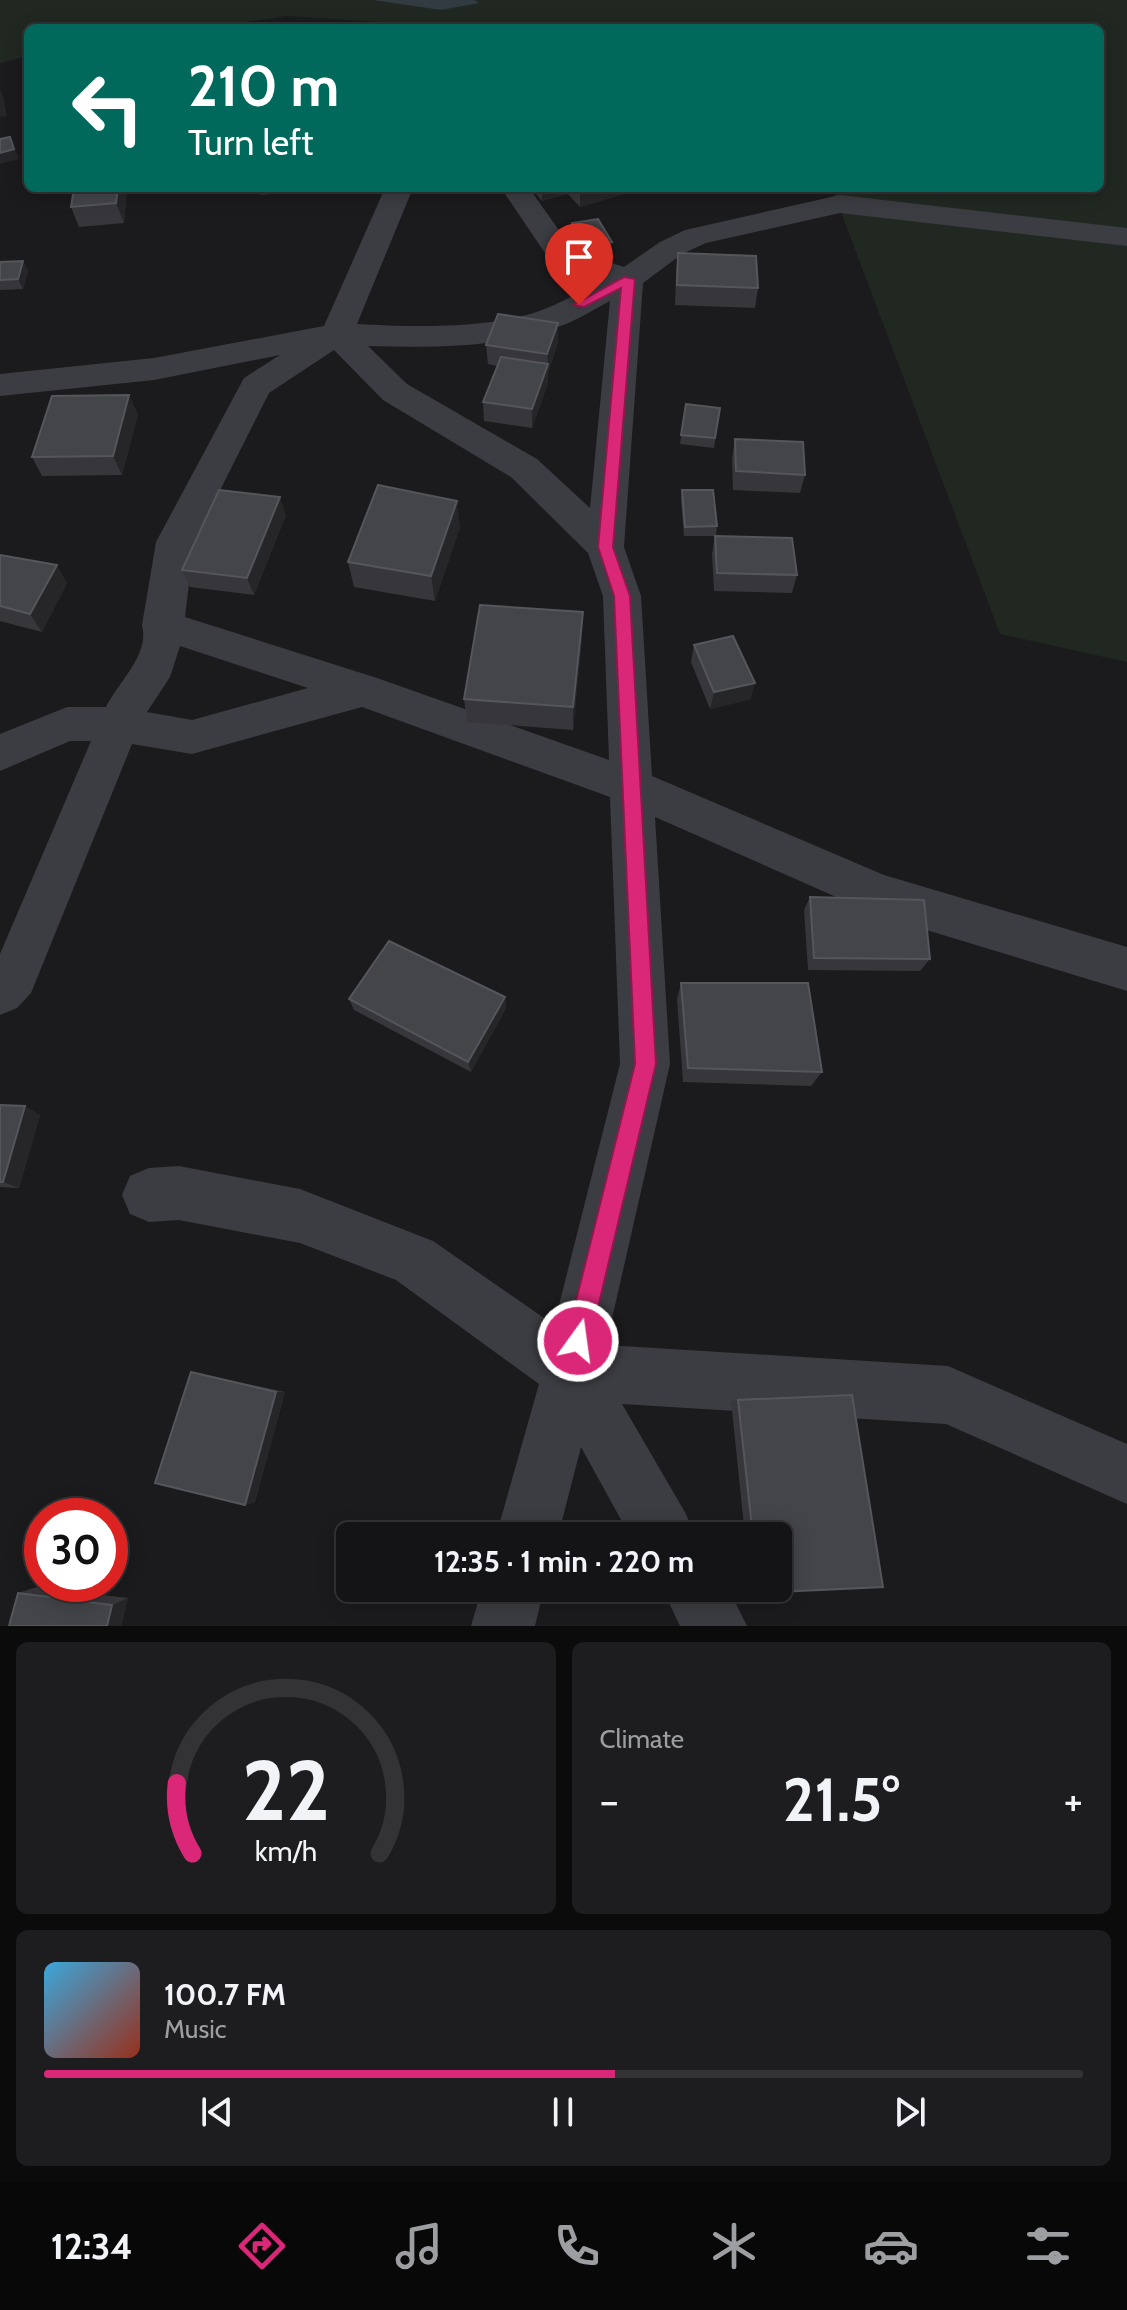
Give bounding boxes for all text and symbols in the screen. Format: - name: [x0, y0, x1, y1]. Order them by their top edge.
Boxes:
- text: 210 m: [188, 52, 339, 120]
- icon: left: [56, 56, 160, 160]
- text: Turn left: [188, 120, 313, 164]
- pin: [545, 223, 613, 305]
- icon: arrive: [557, 235, 601, 279]
- position arrow: [536, 1299, 620, 1383]
- speed limit sign: 30: [24, 1498, 128, 1602]
- text: 12:35 · 1 min · 220 m: [434, 1543, 694, 1580]
- text: Climate: [600, 1723, 684, 1755]
- text: 22: [242, 1740, 330, 1841]
- text: 21.5°: [783, 1763, 900, 1836]
- text: −: [600, 1774, 619, 1827]
- text: +: [1064, 1774, 1083, 1827]
- text: km/h: [254, 1833, 317, 1868]
- text: 100.7 FM: [164, 1976, 286, 2013]
- text: Music: [164, 2013, 227, 2045]
- icon: previous: [195, 2090, 239, 2134]
- icon: pause: [541, 2090, 585, 2134]
- icon: next: [888, 2090, 932, 2134]
- icon: directions: [234, 2218, 290, 2274]
- icon: music: [391, 2218, 447, 2274]
- icon: phone: [549, 2218, 605, 2274]
- icon: climate: [706, 2218, 762, 2274]
- icon: car: [863, 2218, 919, 2274]
- icon: filters: [1020, 2218, 1076, 2274]
- text: 12:34: [51, 2224, 133, 2268]

